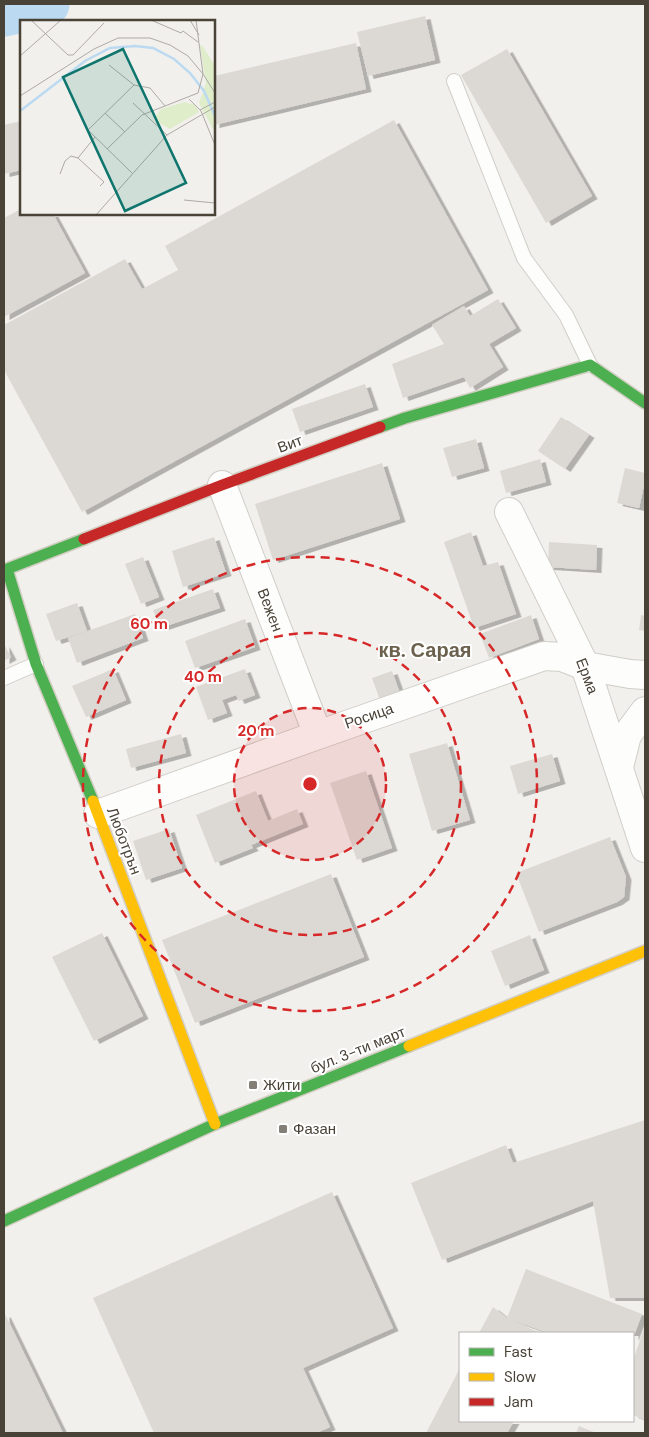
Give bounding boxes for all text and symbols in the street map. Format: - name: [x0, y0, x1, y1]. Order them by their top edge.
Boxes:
- inset map: [20, 20, 215, 215]
- street label: Вит: [275, 430, 305, 458]
- street label: Вежен: [253, 585, 287, 635]
- text: 60 m: [130, 614, 168, 634]
- district label: кв. Сарая: [379, 637, 471, 663]
- street label: Ерма: [571, 655, 603, 697]
- text: 40 m: [184, 667, 222, 687]
- street label: Росица: [342, 698, 397, 734]
- text: 20 m: [238, 721, 274, 741]
- centre of rings: [301, 775, 319, 793]
- street label: Люботрън: [102, 804, 146, 878]
- street label: бул. 3-ти март: [307, 1022, 409, 1078]
- place label: Жити: [263, 1075, 300, 1095]
- marker: Жити: [247, 1079, 259, 1091]
- place label: Фазан: [293, 1119, 336, 1139]
- marker: Фазан: [277, 1123, 289, 1135]
- legend: [459, 1332, 634, 1422]
- text: Fast: [504, 1342, 533, 1362]
- text: Slow: [504, 1367, 537, 1387]
- text: Jam: [504, 1392, 533, 1412]

